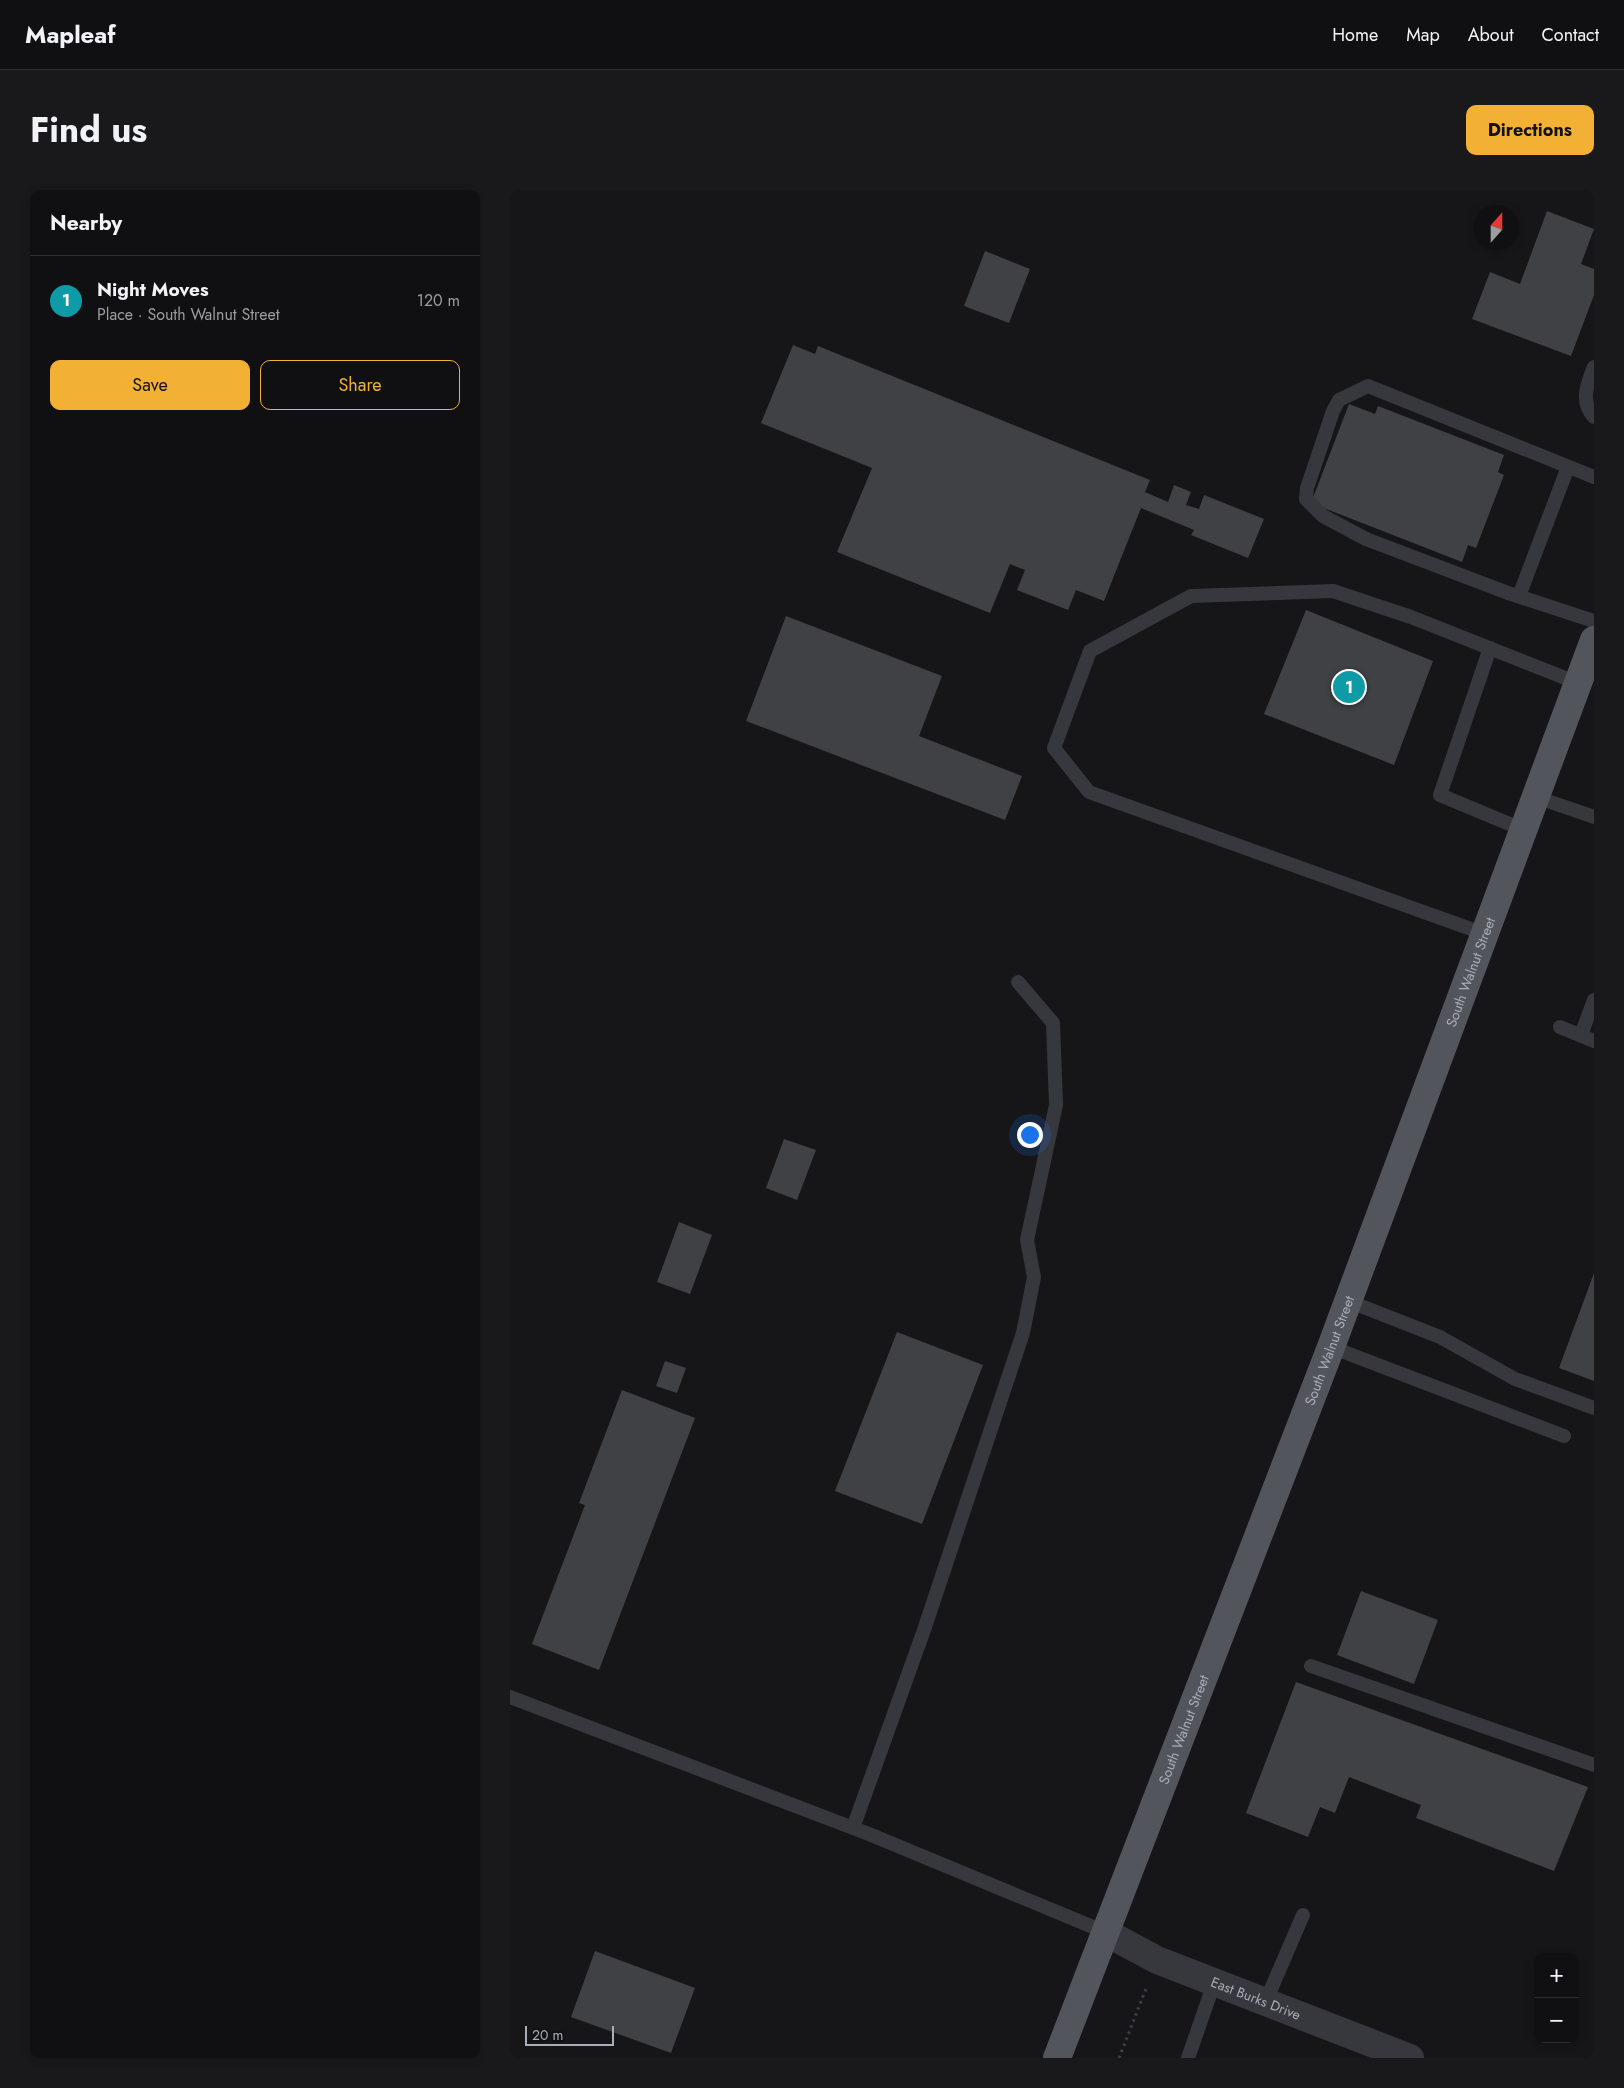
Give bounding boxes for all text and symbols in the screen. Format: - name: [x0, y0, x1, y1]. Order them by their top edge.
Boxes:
- text: Mapleaf: [25, 17, 116, 52]
- text: Home: [1332, 22, 1378, 48]
- text: Map: [1406, 22, 1440, 48]
- text: About: [1468, 22, 1513, 48]
- text: Contact: [1541, 22, 1599, 48]
- text: Find us: [30, 105, 147, 155]
- button: Directions: [1466, 105, 1594, 155]
- north arrow: [1474, 205, 1519, 250]
- text: Nearby: [50, 208, 122, 238]
- text: Night Moves: [97, 276, 209, 303]
- text: 1: [62, 289, 70, 312]
- text: 120 m: [417, 289, 460, 312]
- text: Place · South Walnut Street: [97, 303, 280, 326]
- button: Save: [50, 360, 250, 410]
- button: Share: [260, 360, 460, 410]
- pin: 1: [1333, 668, 1365, 706]
- street label: South Walnut Street: [1441, 914, 1500, 1030]
- your location: [1017, 1122, 1043, 1148]
- street label: South Walnut Street: [1299, 1292, 1359, 1408]
- street label: South Walnut Street: [1153, 1671, 1214, 1787]
- map controls: [1534, 1953, 1579, 2043]
- button: +: [1534, 1953, 1579, 1998]
- street label: East Burks Drive: [1208, 1972, 1304, 2025]
- button: −: [1534, 1998, 1579, 2043]
- scale bar: [525, 2023, 614, 2046]
- text: 20 m: [532, 2025, 564, 2045]

